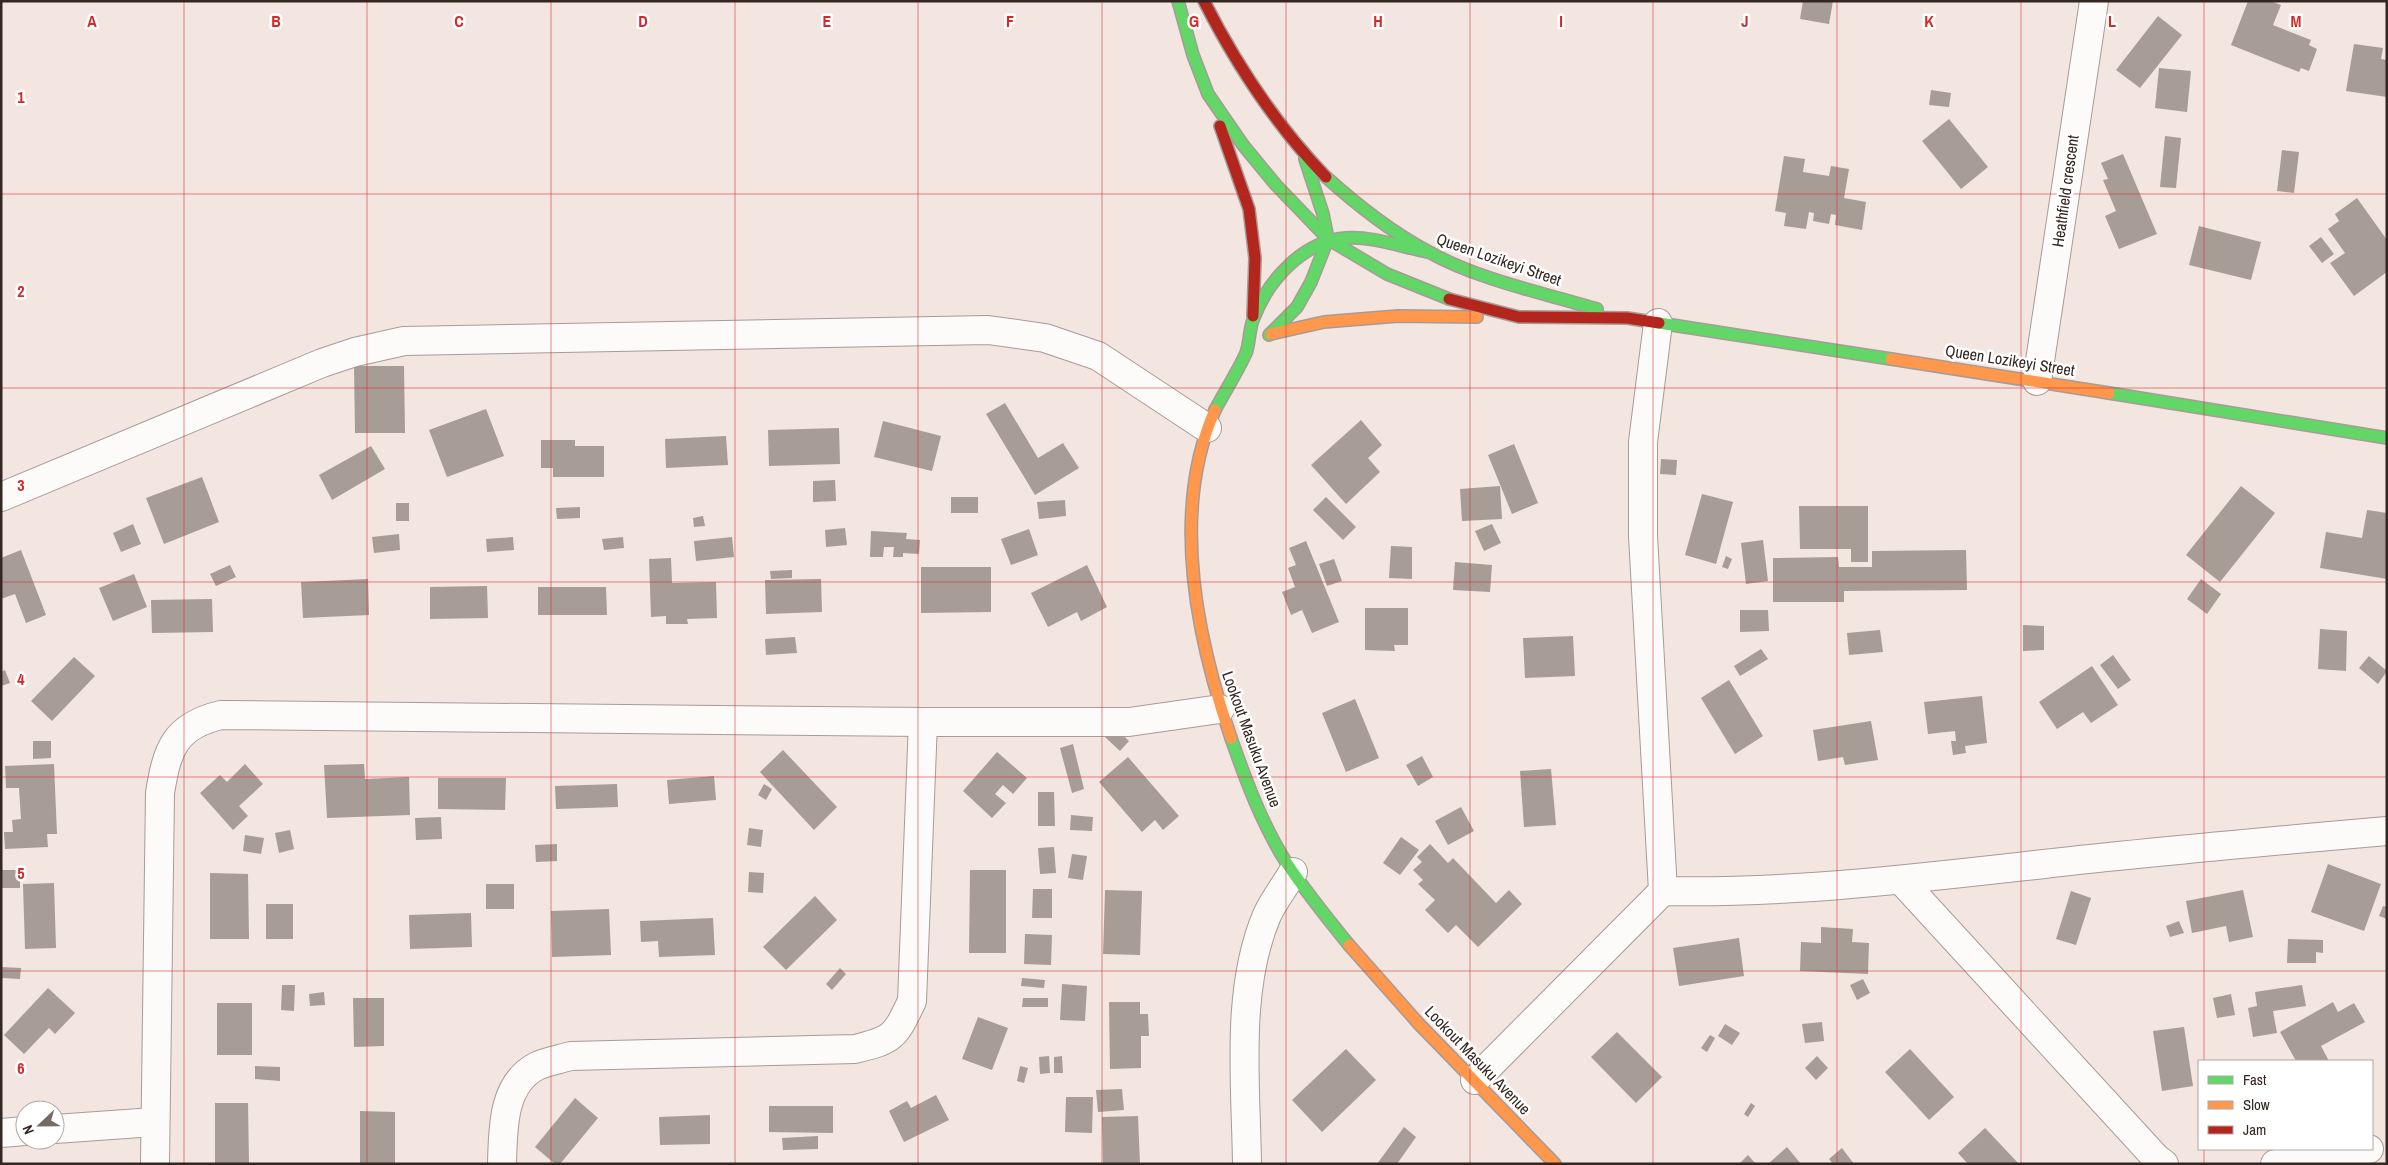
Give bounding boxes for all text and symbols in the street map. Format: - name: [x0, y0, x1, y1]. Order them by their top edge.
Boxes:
- text: A: [87, 10, 97, 32]
- text: B: [271, 10, 281, 32]
- text: C: [454, 10, 464, 32]
- text: D: [638, 10, 648, 32]
- text: E: [823, 10, 832, 32]
- text: F: [1006, 10, 1014, 32]
- text: G: [1189, 10, 1199, 32]
- text: H: [1373, 10, 1383, 32]
- text: I: [1559, 10, 1563, 32]
- text: J: [1741, 10, 1749, 32]
- text: K: [1924, 10, 1934, 32]
- text: L: [2108, 10, 2116, 32]
- text: M: [2291, 10, 2302, 32]
- text: 1: [17, 86, 25, 108]
- street label: Heathfield crescent: [2046, 133, 2084, 249]
- street label: Queen Lozikeyi Street: [1434, 227, 1565, 291]
- text: 2: [17, 280, 25, 302]
- street label: Queen Lozikeyi Street: [1944, 339, 2077, 381]
- text: 3: [17, 474, 25, 496]
- text: 4: [17, 668, 25, 690]
- street label: Lookout Masuku Avenue: [1217, 668, 1287, 810]
- text: 5: [17, 862, 25, 884]
- street label: Lookout Masuku Avenue: [1420, 1001, 1536, 1119]
- text: 6: [17, 1057, 25, 1079]
- legend: [2198, 1060, 2373, 1150]
- text: Fast: [2243, 1069, 2267, 1090]
- text: Slow: [2243, 1094, 2270, 1115]
- north arrow: [15, 1100, 65, 1150]
- text: Jam: [2243, 1119, 2266, 1140]
- text: N: [18, 1123, 38, 1137]

